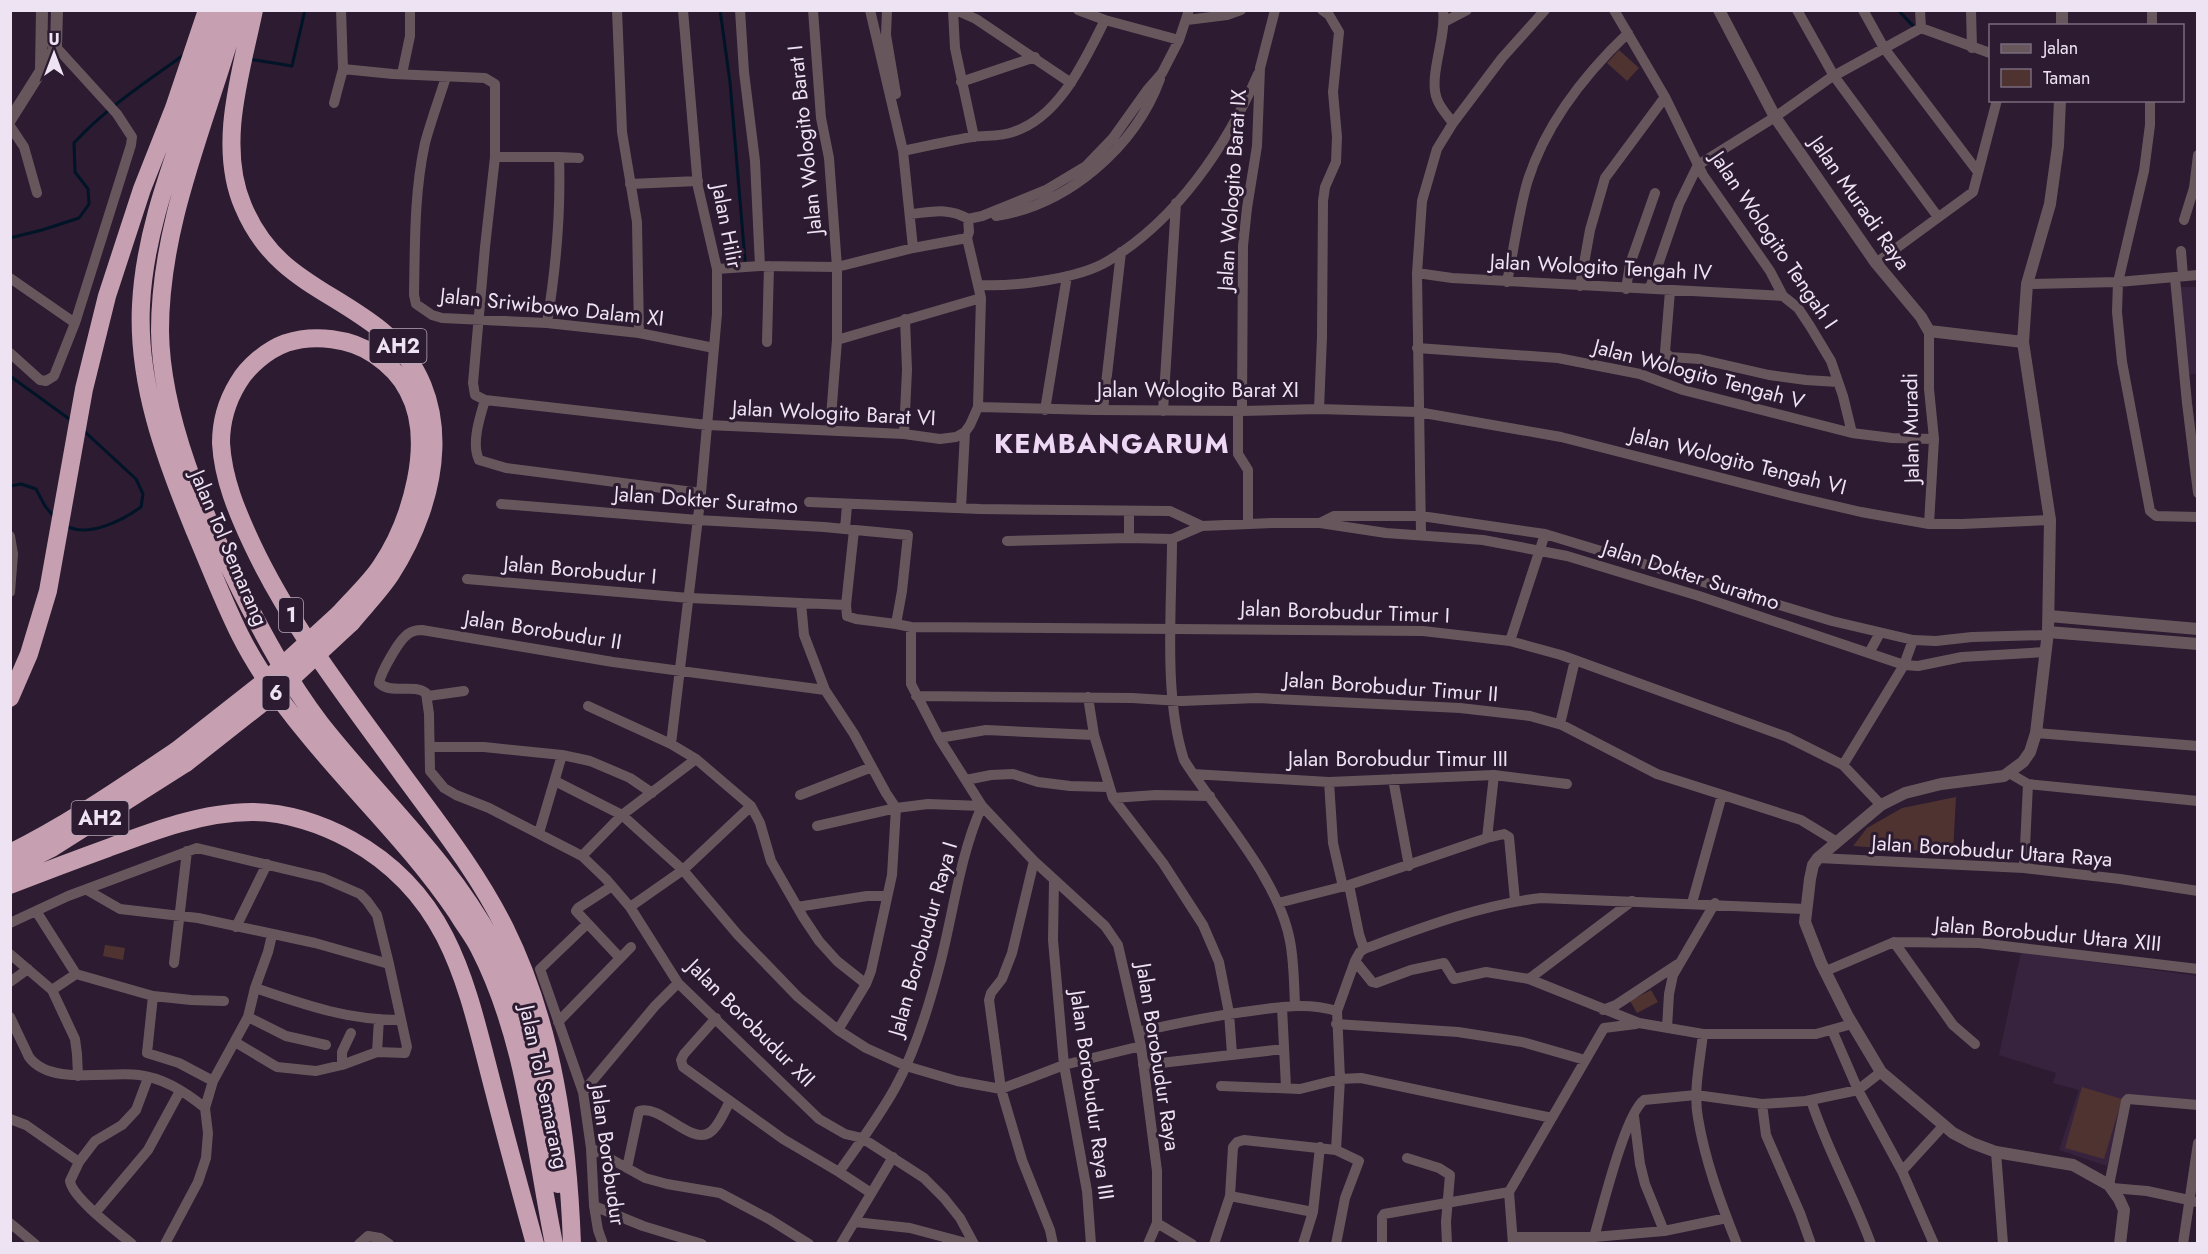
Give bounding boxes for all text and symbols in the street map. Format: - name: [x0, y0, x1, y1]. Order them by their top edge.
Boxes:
- north arrow: [24, 24, 84, 84]
- legend: [1989, 24, 2184, 102]
- text: U: [48, 28, 60, 51]
- text: Jalan: [2041, 35, 2078, 61]
- street label: Jalan Wologito Barat I: [780, 44, 830, 239]
- text: Taman: [2043, 65, 2090, 91]
- street label: Jalan Wologito Barat IX: [1210, 88, 1254, 295]
- street label: Jalan Muradi Raya: [1801, 127, 1917, 276]
- street label: Jalan Wologito Tengah I: [1702, 143, 1845, 335]
- street label: Jalan Hilir: [704, 178, 750, 272]
- street label: Jalan Wologito Tengah IV: [1486, 246, 1713, 288]
- street label: Jalan Sriwibowo Dalam XI: [436, 280, 665, 334]
- road number: AH2: [370, 329, 426, 363]
- street label: Jalan Wologito Tengah V: [1587, 331, 1808, 417]
- street label: Jalan Muradi: [1895, 373, 1927, 486]
- street label: Jalan Wologito Barat XI: [1094, 375, 1299, 405]
- street label: Jalan Wologito Barat VI: [728, 393, 937, 433]
- street label: Jalan Wologito Tengah VI: [1624, 419, 1850, 502]
- district label: KEMBANGARUM: [994, 424, 1230, 463]
- street label: Jalan Tol Semarang: [181, 463, 275, 631]
- street label: Jalan Dokter Suratmo: [610, 478, 799, 521]
- street label: Jalan Dokter Suratmo: [1596, 531, 1783, 618]
- street label: Jalan Borobudur I: [499, 548, 658, 592]
- street label: Jalan Borobudur Timur I: [1237, 593, 1450, 631]
- road number: 1: [279, 598, 303, 632]
- street label: Jalan Borobudur II: [459, 602, 624, 657]
- street label: Jalan Borobudur Timur II: [1280, 664, 1499, 709]
- road number: 6: [262, 676, 290, 710]
- street label: Jalan Borobudur Timur III: [1285, 744, 1508, 774]
- road number: AH2: [72, 801, 128, 835]
- street label: Jalan Borobudur Utara Raya: [1868, 827, 2113, 874]
- street label: Jalan Borobudur Raya I: [880, 838, 965, 1043]
- street label: Jalan Borobudur Utara XIII: [1930, 909, 2163, 959]
- street label: Jalan Borobudur XII: [678, 950, 822, 1094]
- street label: Jalan Borobudur Raya: [1128, 958, 1188, 1153]
- street label: Jalan Borobudur Raya III: [1062, 985, 1122, 1202]
- street label: Jalan Tol Semarang: [511, 999, 576, 1172]
- street label: Jalan Borobudur: [583, 1080, 633, 1228]

